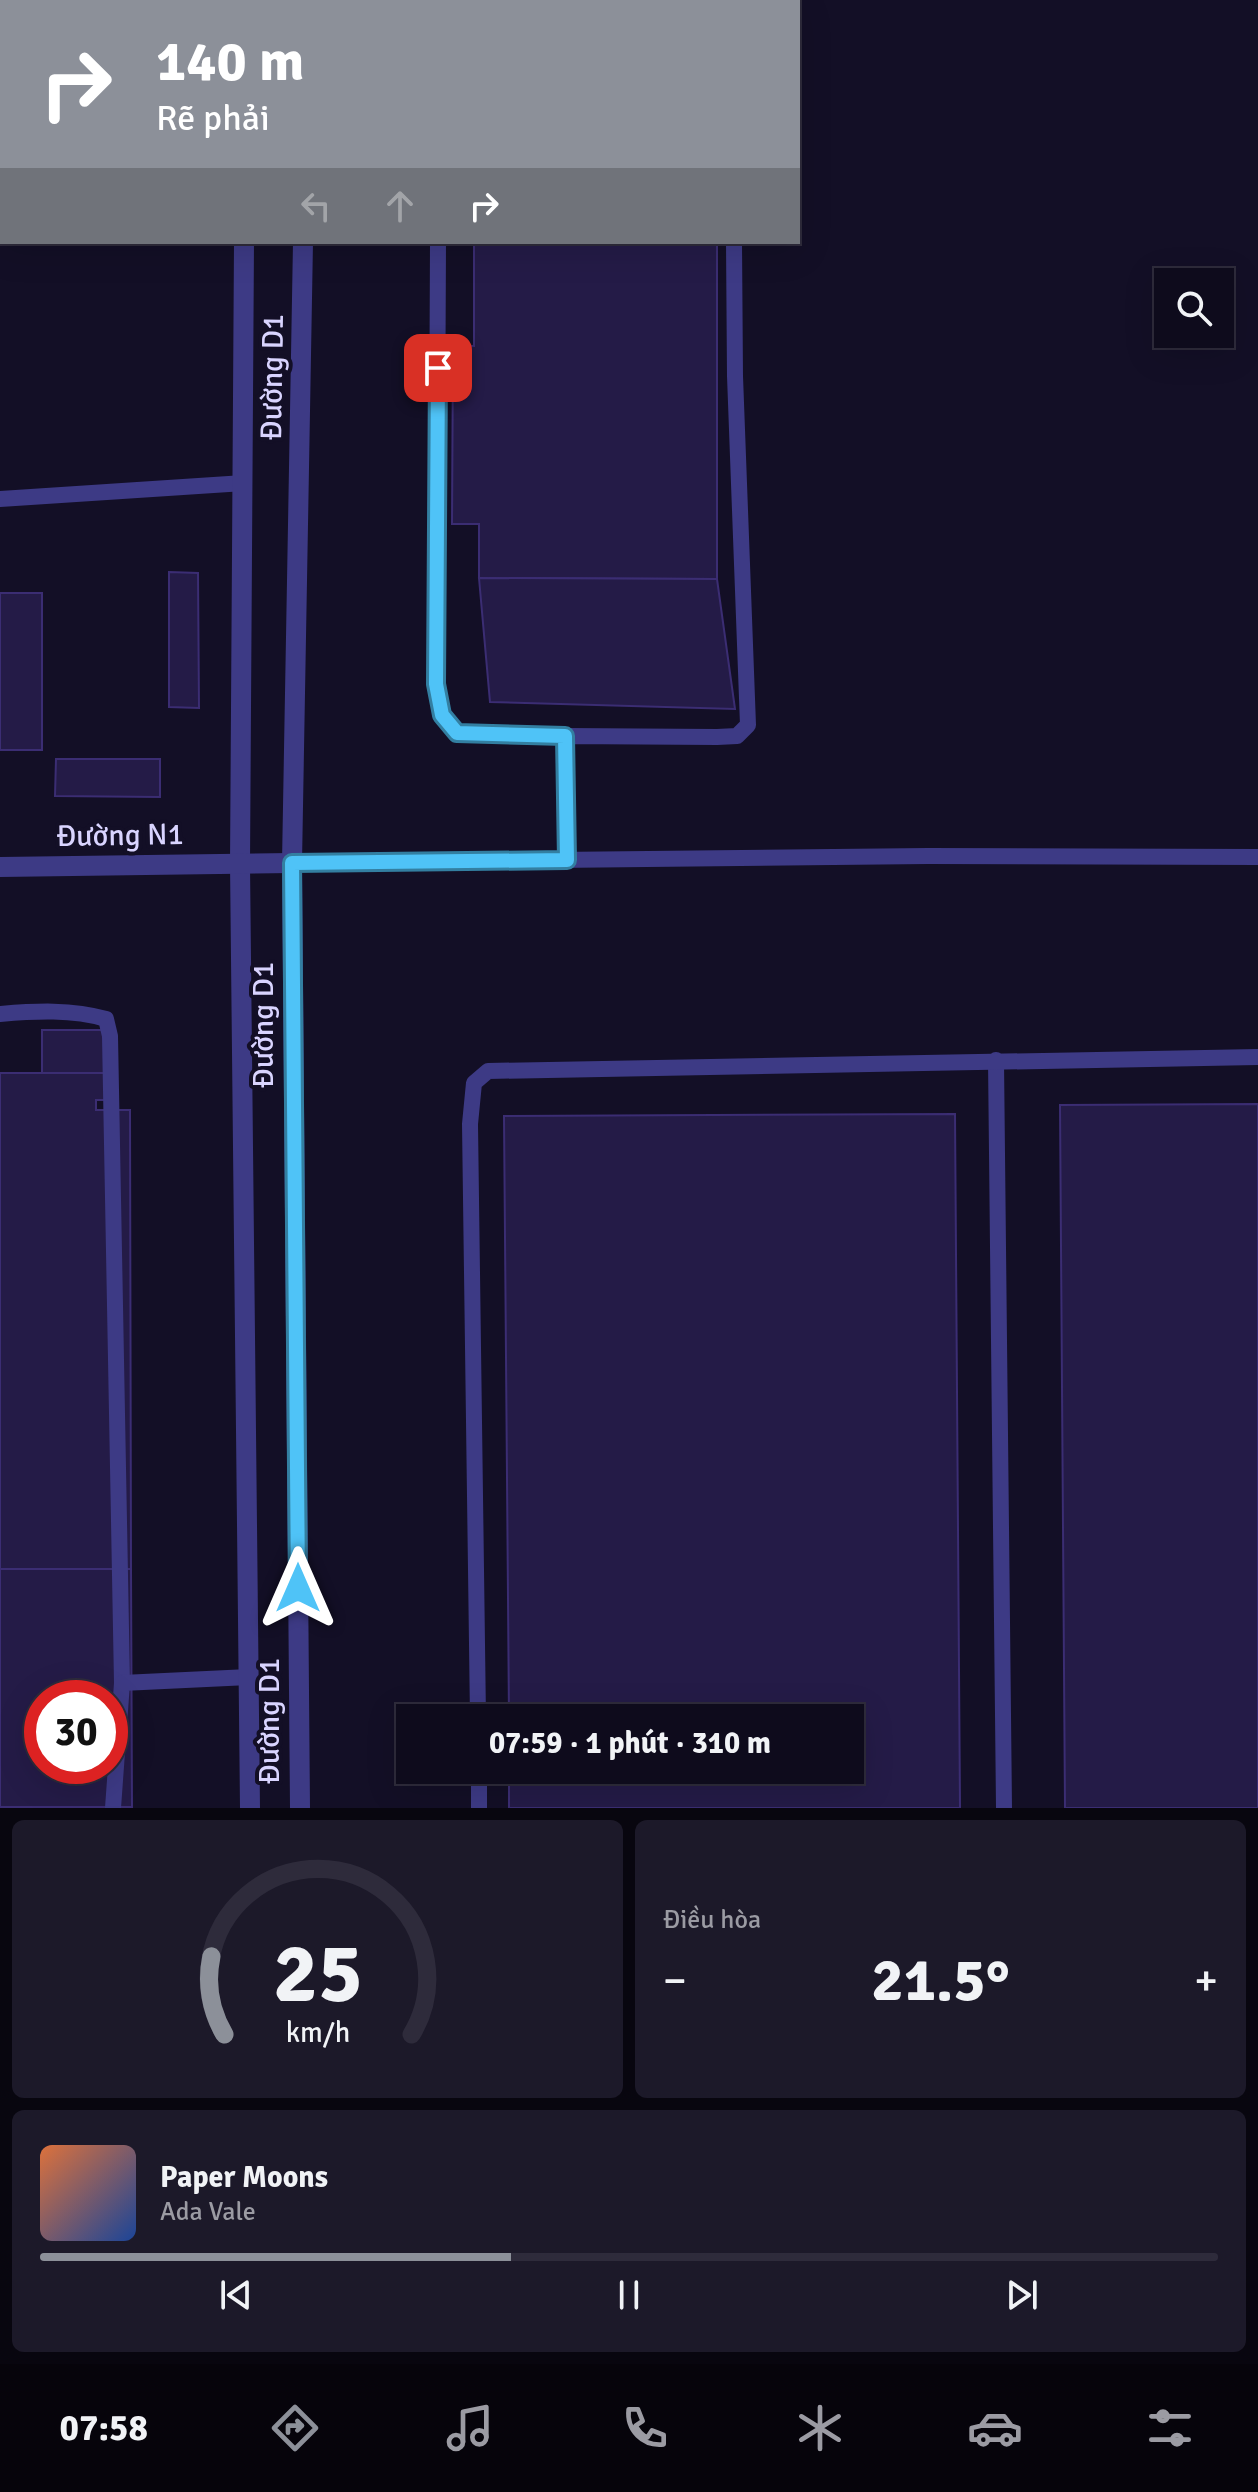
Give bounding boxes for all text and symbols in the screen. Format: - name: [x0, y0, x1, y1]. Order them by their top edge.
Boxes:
- text: 140 m: [156, 27, 304, 96]
- icon: right: [24, 32, 128, 136]
- text: Rẽ phải: [156, 96, 270, 141]
- icon: left: [294, 184, 338, 228]
- icon: ahead: [378, 184, 422, 228]
- icon: right: [462, 184, 506, 228]
- map controls: [1154, 268, 1234, 348]
- button: search: [1154, 268, 1234, 348]
- street label: Đường D1: [253, 313, 292, 441]
- pin: [404, 334, 472, 402]
- icon: arrive: [416, 346, 460, 390]
- street label: Đường N1: [56, 816, 184, 855]
- street label: Đường D1: [245, 962, 282, 1088]
- position arrow: [256, 1546, 340, 1630]
- street label: Đường D1: [251, 1658, 288, 1784]
- speed limit sign: 30: [24, 1680, 128, 1784]
- text: 07:59 · 1 phút · 310 m: [489, 1725, 771, 1762]
- text: Điều hòa: [663, 1904, 761, 1936]
- text: 25: [273, 1923, 362, 2025]
- text: 21.5°: [871, 1944, 1010, 2018]
- text: −: [663, 1954, 687, 2008]
- text: +: [1194, 1954, 1218, 2008]
- text: km/h: [285, 2015, 350, 2050]
- text: Paper Moons: [160, 2159, 328, 2196]
- text: Ada Vale: [160, 2196, 256, 2228]
- icon: previous: [214, 2273, 258, 2317]
- icon: pause: [607, 2273, 651, 2317]
- icon: next: [1000, 2273, 1044, 2317]
- icon: directions: [267, 2400, 323, 2456]
- icon: music: [442, 2400, 498, 2456]
- icon: phone: [617, 2400, 673, 2456]
- icon: climate: [792, 2400, 848, 2456]
- icon: car: [967, 2400, 1023, 2456]
- icon: filters: [1142, 2400, 1198, 2456]
- text: 07:58: [60, 2406, 148, 2451]

